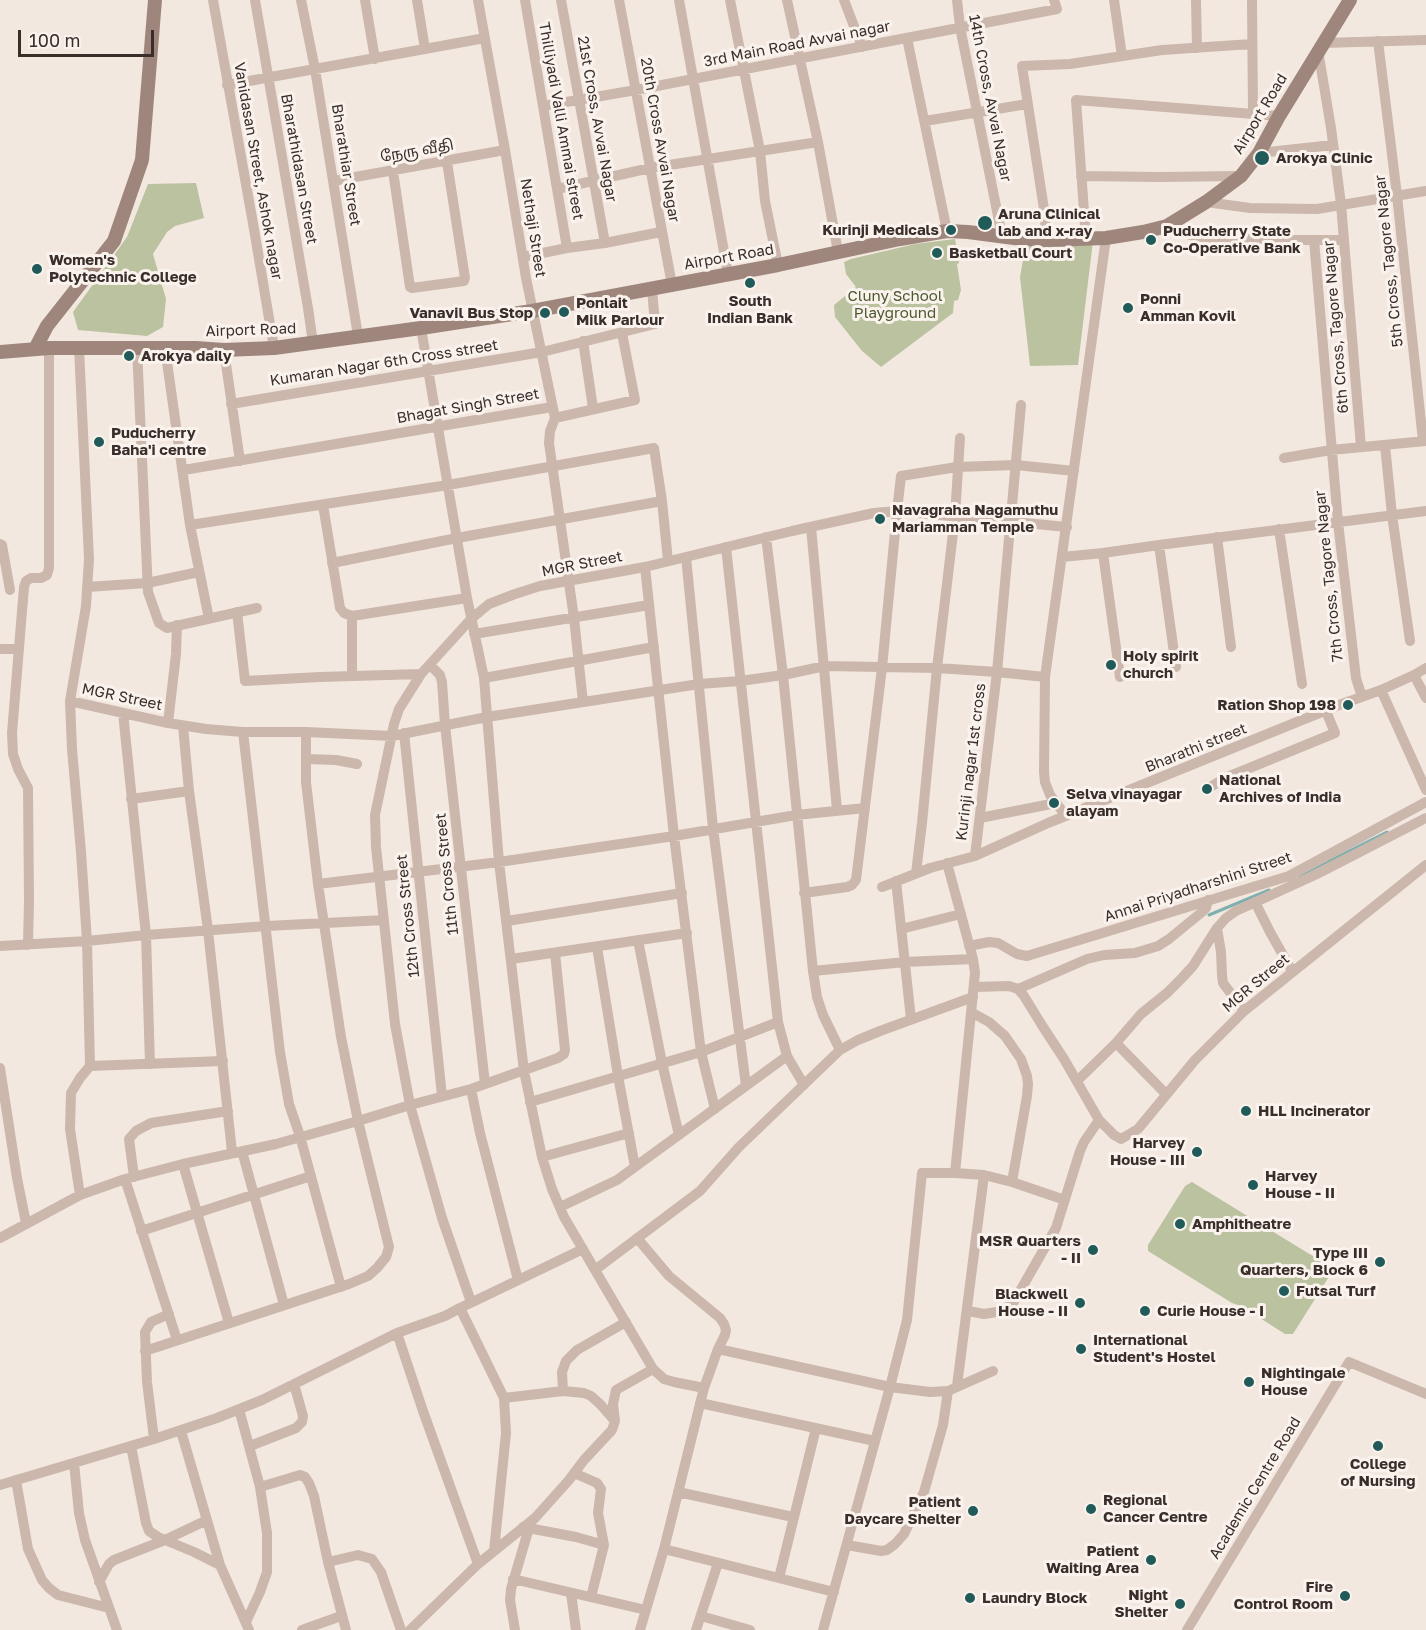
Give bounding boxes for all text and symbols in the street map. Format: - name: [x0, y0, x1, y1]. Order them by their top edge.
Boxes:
- street label: 14th Cross, Avvai Nagar: [965, 13, 1015, 183]
- street label: 3rd Main Road Avvai nagar: [702, 17, 892, 71]
- scale bar: [21, 18, 158, 56]
- street label: Thilliyadi Valli Ammai street: [535, 21, 587, 221]
- text: 100 m: [29, 29, 80, 51]
- street label: 21st Cross, Avvai Nagar: [574, 35, 620, 203]
- street label: 20th Cross Avvai Nagar: [637, 56, 683, 224]
- street label: Vanidasan Street, Ashok nagar: [230, 61, 286, 281]
- street label: Airport Road: [1229, 70, 1291, 158]
- street label: Bharathidasan Street: [277, 92, 321, 246]
- street label: Bharathiar Street: [327, 103, 365, 227]
- street label: நேரு வீதி: [379, 136, 455, 166]
- marker: Arokya Clinic: [1253, 149, 1271, 167]
- place label: Arokya Clinic: [1276, 149, 1373, 167]
- street label: 5th Cross, Tagore Nagar: [1371, 174, 1407, 348]
- street label: Nethaji Street: [516, 177, 550, 279]
- place label: Aruna Clinical lab and x-ray: [998, 205, 1100, 240]
- marker: Aruna Clinical lab and x-ray: [976, 214, 994, 232]
- place label: Kurinji Medicals: [822, 221, 939, 239]
- place label: Puducherry State Co-Operative Bank: [1163, 222, 1301, 257]
- marker: Kurinji Medicals: [944, 223, 958, 237]
- marker: Puducherry State Co-Operative Bank: [1144, 233, 1158, 247]
- street label: Airport Road: [683, 240, 775, 274]
- street label: 6th Cross, Tagore Nagar: [1319, 240, 1353, 414]
- place label: Basketball Court: [949, 244, 1072, 262]
- marker: Basketball Court: [930, 246, 944, 260]
- place label: Women's Polytechnic College: [49, 251, 197, 286]
- marker: Women's Polytechnic College: [30, 262, 44, 276]
- marker: South Indian Bank: [743, 276, 757, 290]
- park label: Cluny School Playground: [848, 287, 942, 322]
- place label: Ponni Amman Kovil: [1140, 290, 1236, 325]
- place label: South Indian Bank: [707, 292, 793, 327]
- place label: Ponlait Milk Parlour: [576, 294, 664, 329]
- marker: Ponni Amman Kovil: [1121, 301, 1135, 315]
- place label: Vanavil Bus Stop: [409, 304, 533, 322]
- marker: Ponlait Milk Parlour: [557, 305, 571, 319]
- marker: Vanavil Bus Stop: [538, 306, 552, 320]
- street label: Airport Road: [205, 319, 297, 341]
- street label: Kumaran Nagar 6th Cross street: [269, 336, 499, 390]
- place label: Arokya daily: [141, 347, 232, 365]
- marker: Arokya daily: [122, 349, 136, 363]
- street label: Bhagat Singh Street: [395, 385, 541, 427]
- place label: Puducherry Baha'i centre: [111, 424, 206, 459]
- marker: Puducherry Baha'i centre: [92, 435, 106, 449]
- street label: 7th Cross, Tagore Nagar: [1311, 489, 1347, 663]
- place label: Navagraha Nagamuthu Mariamman Temple: [892, 501, 1058, 536]
- marker: Navagraha Nagamuthu Mariamman Temple: [873, 512, 887, 526]
- street label: MGR Street: [540, 547, 624, 581]
- place label: Holy spirit church: [1123, 647, 1199, 682]
- marker: Holy spirit church: [1104, 658, 1118, 672]
- street label: MGR Street: [80, 680, 164, 714]
- street label: Kurinji nagar 1st cross: [952, 682, 990, 842]
- place label: Ration Shop 198: [1217, 696, 1336, 714]
- marker: Ration Shop 198: [1341, 698, 1355, 712]
- street label: Bharathi street: [1143, 719, 1249, 777]
- place label: National Archives of India: [1219, 771, 1341, 806]
- marker: National Archives of India: [1200, 782, 1214, 796]
- place label: Selva vinayagar alayam: [1066, 785, 1182, 820]
- marker: Selva vinayagar alayam: [1047, 796, 1061, 810]
- street label: 11th Cross Street: [432, 812, 462, 936]
- street label: Annai Priyadharshini Street: [1102, 848, 1294, 926]
- street label: 12th Cross Street: [393, 853, 423, 979]
- street label: MGR Street: [1219, 950, 1293, 1016]
- place label: HLL Incinerator: [1258, 1102, 1370, 1120]
- marker: HLL Incinerator: [1239, 1104, 1253, 1118]
- place label: Harvey House - III: [1110, 1134, 1185, 1169]
- marker: Harvey House - III: [1190, 1145, 1204, 1159]
- place label: Harvey House - II: [1265, 1167, 1335, 1202]
- marker: Harvey House - II: [1246, 1178, 1260, 1192]
- place label: Amphitheatre: [1192, 1215, 1291, 1233]
- marker: Amphitheatre: [1173, 1217, 1187, 1231]
- place label: MSR Quarters - II: [979, 1232, 1081, 1267]
- marker: MSR Quarters - II: [1086, 1243, 1100, 1257]
- place label: Type III Quarters, Block 6: [1240, 1244, 1368, 1279]
- marker: Type III Quarters, Block 6: [1373, 1255, 1387, 1269]
- place label: Futsal Turf: [1296, 1282, 1375, 1300]
- marker: Futsal Turf: [1277, 1284, 1291, 1298]
- place label: Blackwell House - II: [995, 1285, 1068, 1320]
- marker: Blackwell House - II: [1073, 1296, 1087, 1310]
- place label: Curie House - I: [1157, 1302, 1264, 1320]
- marker: Curie House - I: [1138, 1304, 1152, 1318]
- place label: International Student's Hostel: [1093, 1331, 1215, 1366]
- marker: International Student's Hostel: [1074, 1342, 1088, 1356]
- place label: Nightingale House: [1261, 1364, 1346, 1399]
- marker: Nightingale House: [1242, 1375, 1256, 1389]
- street label: Academic Centre Road: [1205, 1414, 1305, 1562]
- marker: College of Nursing: [1371, 1439, 1385, 1453]
- place label: College of Nursing: [1340, 1455, 1416, 1490]
- place label: Regional Cancer Centre: [1103, 1491, 1208, 1526]
- place label: Patient Daycare Shelter: [844, 1493, 961, 1528]
- marker: Regional Cancer Centre: [1084, 1502, 1098, 1516]
- marker: Patient Daycare Shelter: [966, 1504, 980, 1518]
- place label: Patient Waiting Area: [1046, 1542, 1139, 1577]
- marker: Patient Waiting Area: [1144, 1553, 1158, 1567]
- place label: Fire Control Room: [1234, 1578, 1333, 1613]
- place label: Night Shelter: [1115, 1586, 1168, 1621]
- place label: Laundry Block: [982, 1589, 1087, 1607]
- marker: Fire Control Room: [1338, 1589, 1352, 1603]
- marker: Laundry Block: [963, 1591, 977, 1605]
- marker: Night Shelter: [1173, 1597, 1187, 1611]

